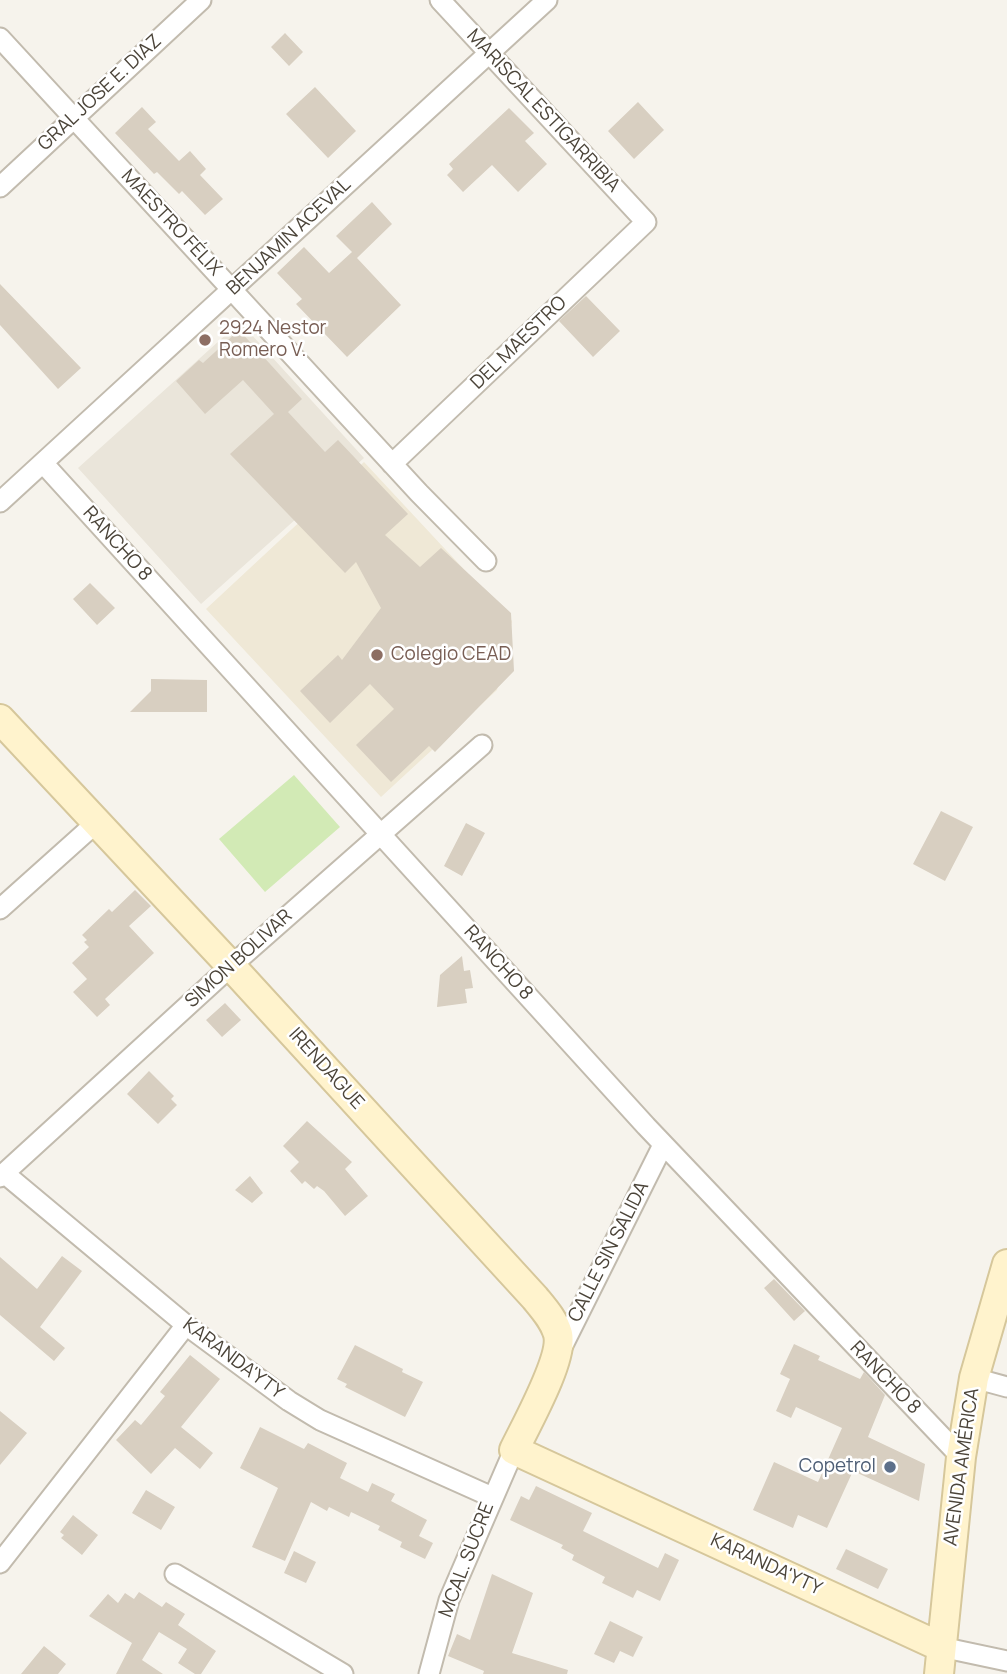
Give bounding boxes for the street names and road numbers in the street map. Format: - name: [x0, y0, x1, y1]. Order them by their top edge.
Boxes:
- street label: MARISCAL ESTIGARRIBIA: [462, 25, 624, 197]
- street label: GRAL JOSE E. DIAZ: [34, 30, 166, 156]
- street label: MAESTRO FÉLIX: [116, 165, 226, 281]
- street label: BENJAMIN ACEVAL: [222, 174, 356, 300]
- street label: DEL MAESTRO: [466, 292, 572, 394]
- street label: RANCHO 8: [78, 502, 156, 586]
- street label: SIMON BOLIVAR: [181, 905, 297, 1013]
- street label: RANCHO 8: [459, 921, 537, 1005]
- street label: IRENDAGUE: [283, 1024, 369, 1114]
- street label: CALLE SIN SALIDA: [564, 1178, 654, 1326]
- street label: KARANDA'YTY: [178, 1314, 288, 1404]
- street label: RANCHO 8: [845, 1337, 925, 1419]
- street label: AVENIDA AMÉRICA: [940, 1387, 984, 1547]
- street label: MCAL. SUCRE: [435, 1499, 499, 1621]
- street label: KARANDA'YTY: [707, 1529, 825, 1601]

